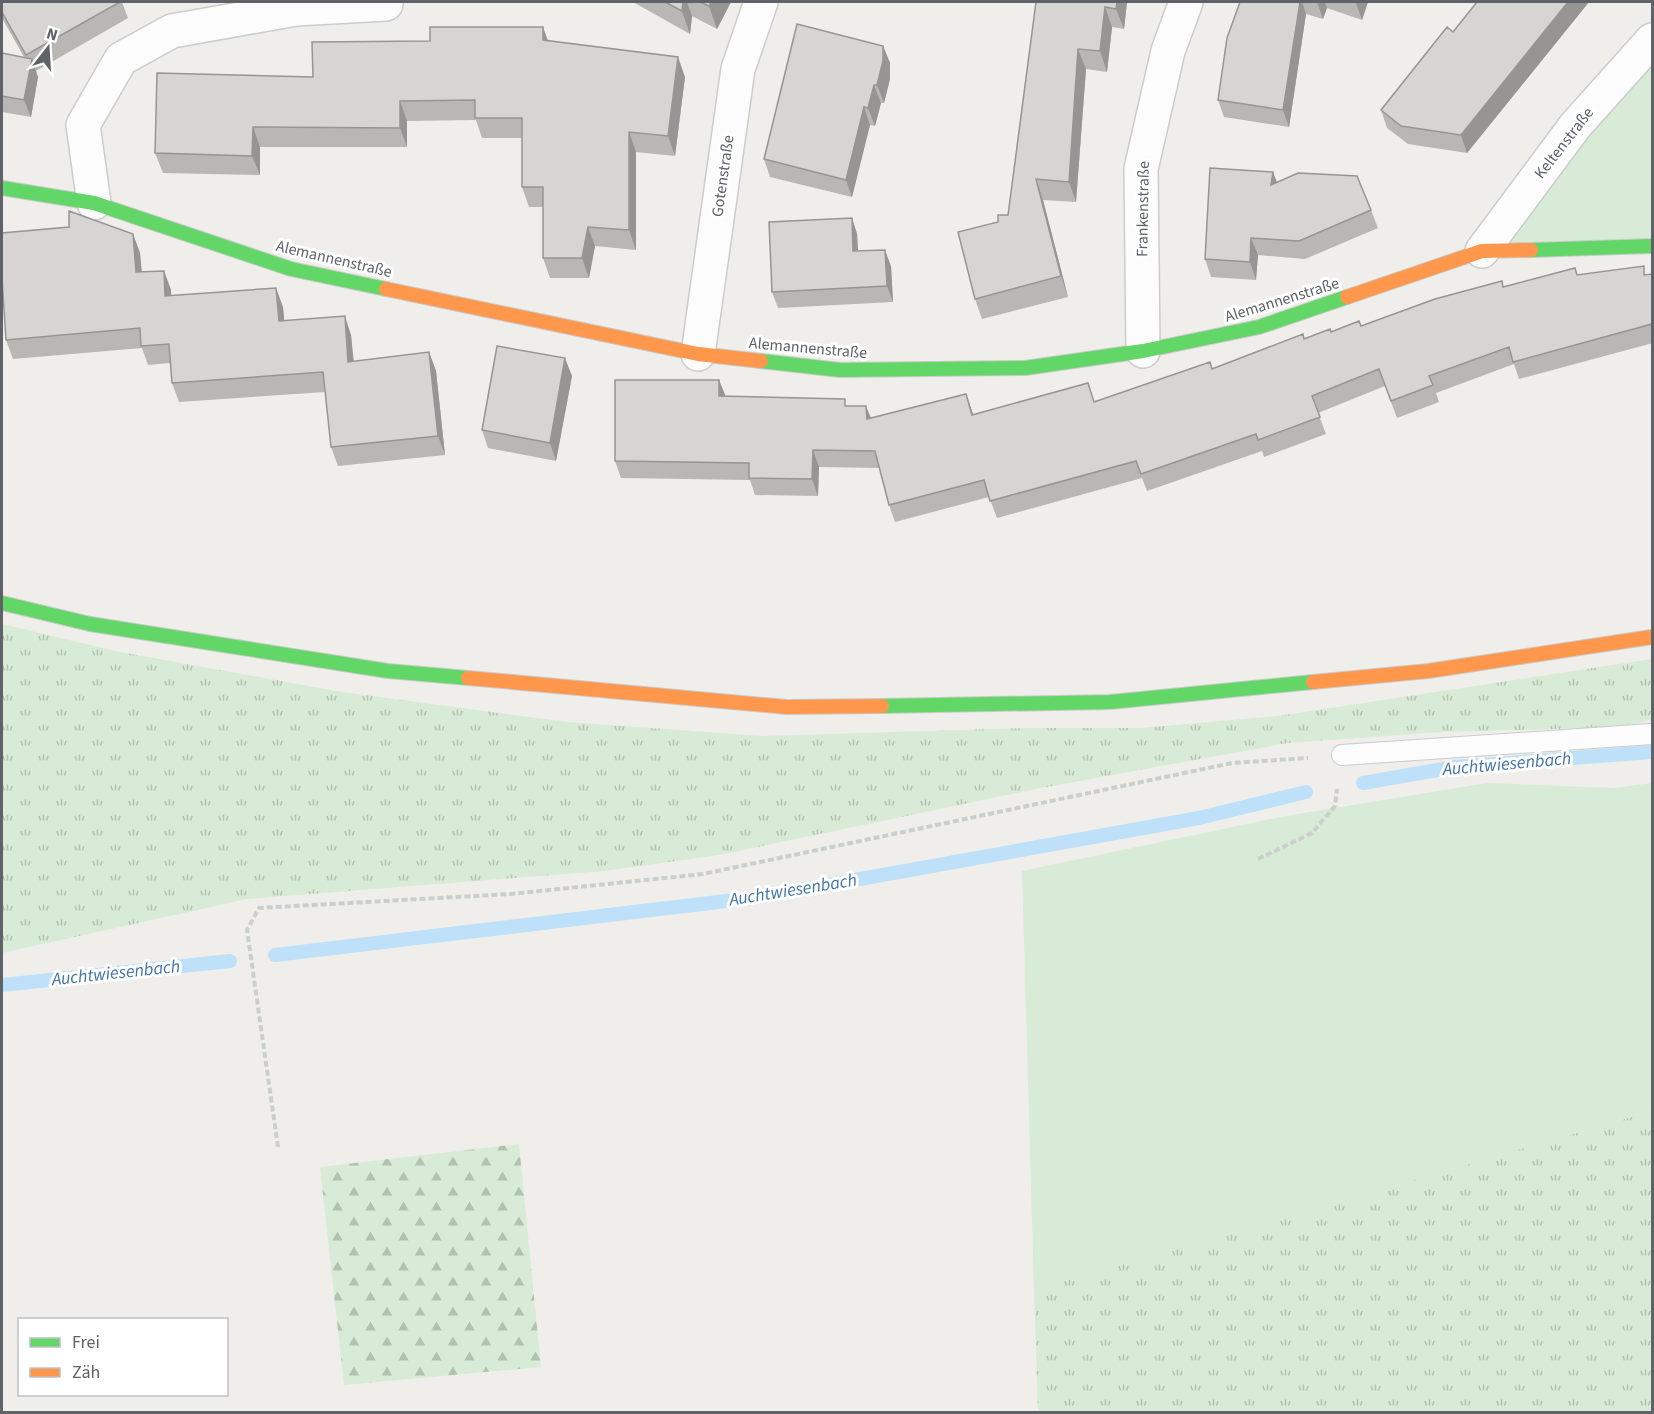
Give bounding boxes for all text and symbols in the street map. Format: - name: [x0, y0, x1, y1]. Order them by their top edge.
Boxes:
- north arrow: [18, 18, 78, 78]
- text: N: [44, 23, 60, 47]
- street label: Keltenstraße: [1529, 103, 1599, 183]
- street label: Gotenstraße: [706, 134, 740, 218]
- street label: Frankenstraße: [1131, 161, 1155, 257]
- street label: Alemannenstraße: [274, 235, 394, 283]
- street label: Alemannenstraße: [1222, 272, 1342, 328]
- street label: Alemannenstraße: [748, 332, 868, 364]
- water label: Auchtwiesenbach: [1441, 746, 1572, 782]
- water label: Auchtwiesenbach: [726, 868, 859, 913]
- water label: Auchtwiesenbach: [50, 954, 181, 992]
- legend: [18, 1318, 228, 1396]
- text: Frei: [72, 1330, 100, 1355]
- text: Zäh: [72, 1360, 100, 1385]

